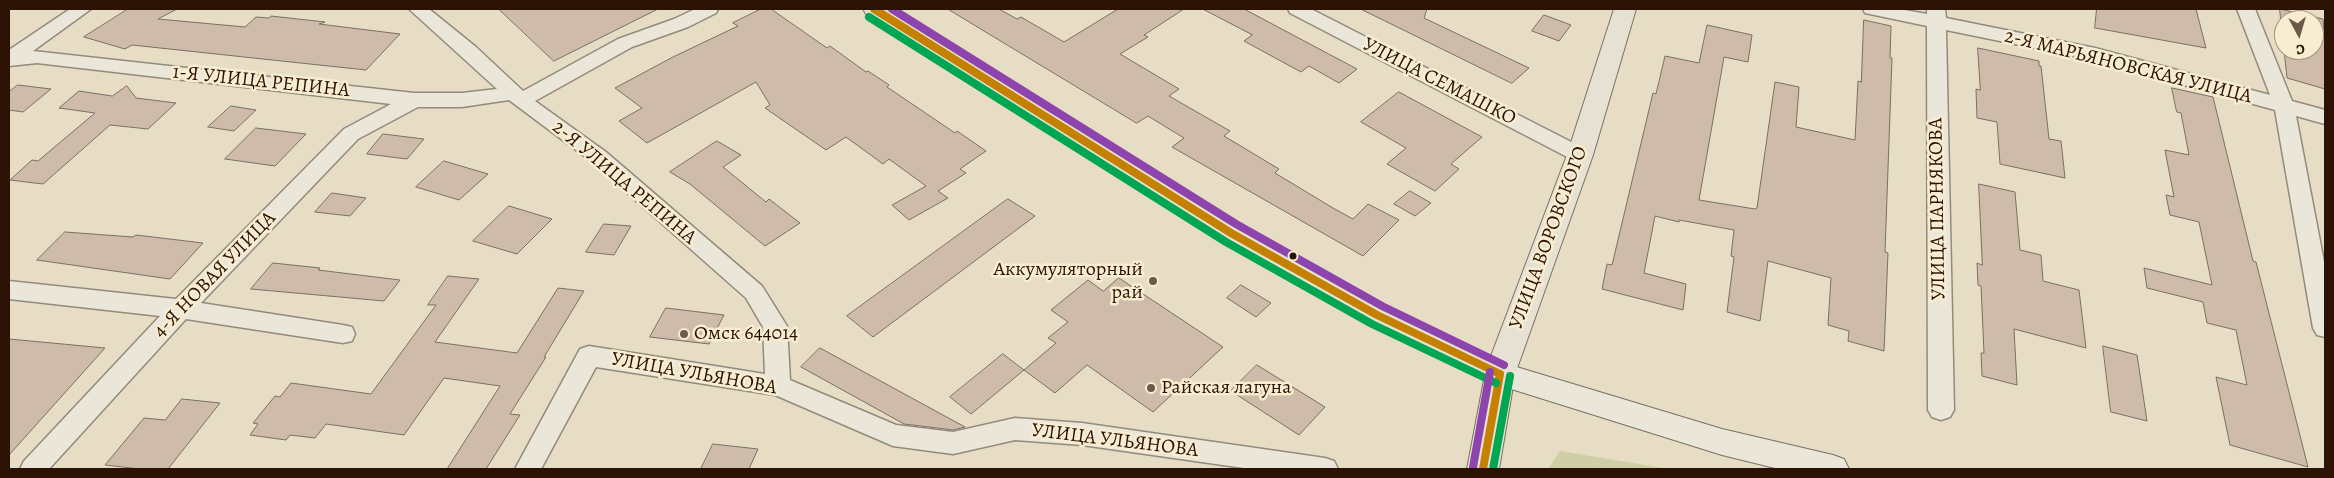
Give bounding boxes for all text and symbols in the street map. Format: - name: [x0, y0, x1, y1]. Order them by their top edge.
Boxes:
- north arrow: [2274, 10, 2324, 60]
- street label: 2-Я МАРЬЯНОВСКАЯ УЛИЦА: [2002, 25, 2254, 109]
- street label: УЛИЦА СЕМАШКО: [1358, 33, 1520, 131]
- text: С: [2295, 40, 2306, 59]
- street label: 1-Я УЛИЦА РЕПИНА: [171, 61, 351, 103]
- street label: 2-Я УЛИЦА РЕПИНА: [547, 116, 701, 250]
- street label: УЛИЦА ПАРНЯКОВА: [1924, 118, 1952, 300]
- street label: УЛИЦА ВОРОВСКОГО: [1505, 143, 1593, 333]
- street label: 4-Я НОВАЯ УЛИЦА: [149, 207, 281, 343]
- unlabelled marker: [1288, 251, 1298, 261]
- place label: Аккумуляторный рай: [994, 258, 1143, 305]
- marker: Аккумуляторный рай: [1147, 275, 1159, 287]
- place label: Омск 644014: [694, 322, 798, 346]
- marker: Омск 644014: [678, 328, 690, 340]
- street label: УЛИЦА УЛЬЯНОВА: [609, 348, 779, 400]
- place label: Райская лагуна: [1161, 376, 1291, 400]
- marker: Райская лагуна: [1145, 382, 1157, 394]
- street label: УЛИЦА УЛЬЯНОВА: [1030, 419, 1200, 463]

